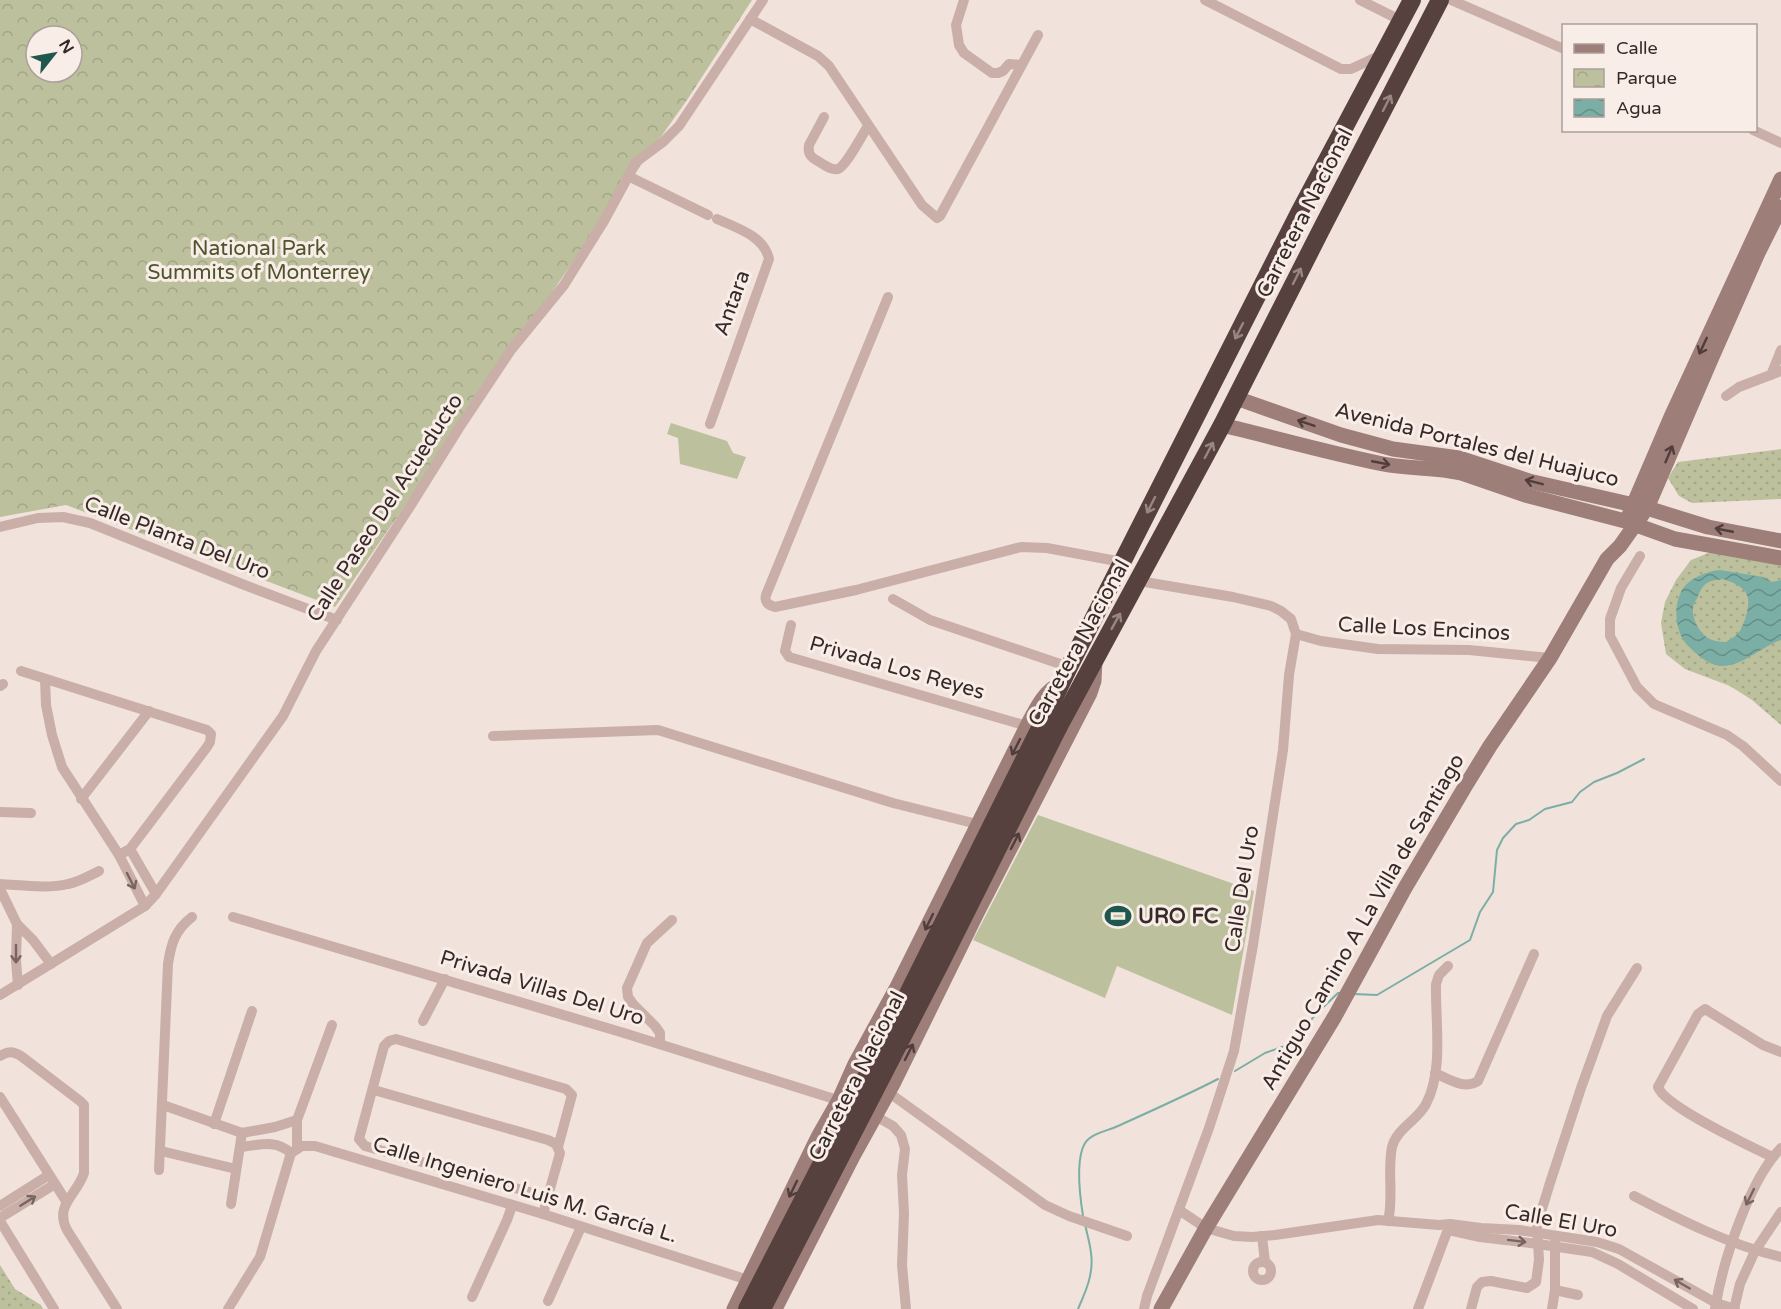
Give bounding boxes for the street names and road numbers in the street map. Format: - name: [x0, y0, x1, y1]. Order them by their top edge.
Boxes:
- street label: Carretera Nacional: [1251, 124, 1359, 302]
- street label: Antara: [709, 267, 755, 339]
- street label: Calle Paseo Del Acueducto: [302, 389, 468, 627]
- street label: Avenida Portales del Huajuco: [1333, 398, 1621, 492]
- street label: Calle Planta Del Uro: [81, 491, 273, 585]
- street label: Carretera Nacional: [1023, 555, 1135, 731]
- street label: Calle Los Encinos: [1337, 612, 1511, 646]
- street label: Privada Los Reyes: [807, 631, 987, 705]
- street label: Antiguo Camino A La Villa de Santiago: [1256, 749, 1470, 1095]
- street label: Calle Del Uro: [1220, 824, 1264, 954]
- street label: Privada Villas Del Uro: [437, 945, 647, 1031]
- street label: Carretera Nacional: [803, 987, 911, 1165]
- street label: Calle Ingeniero Luis M. García L.: [370, 1132, 680, 1248]
- street label: Calle El Uro: [1503, 1199, 1619, 1243]

